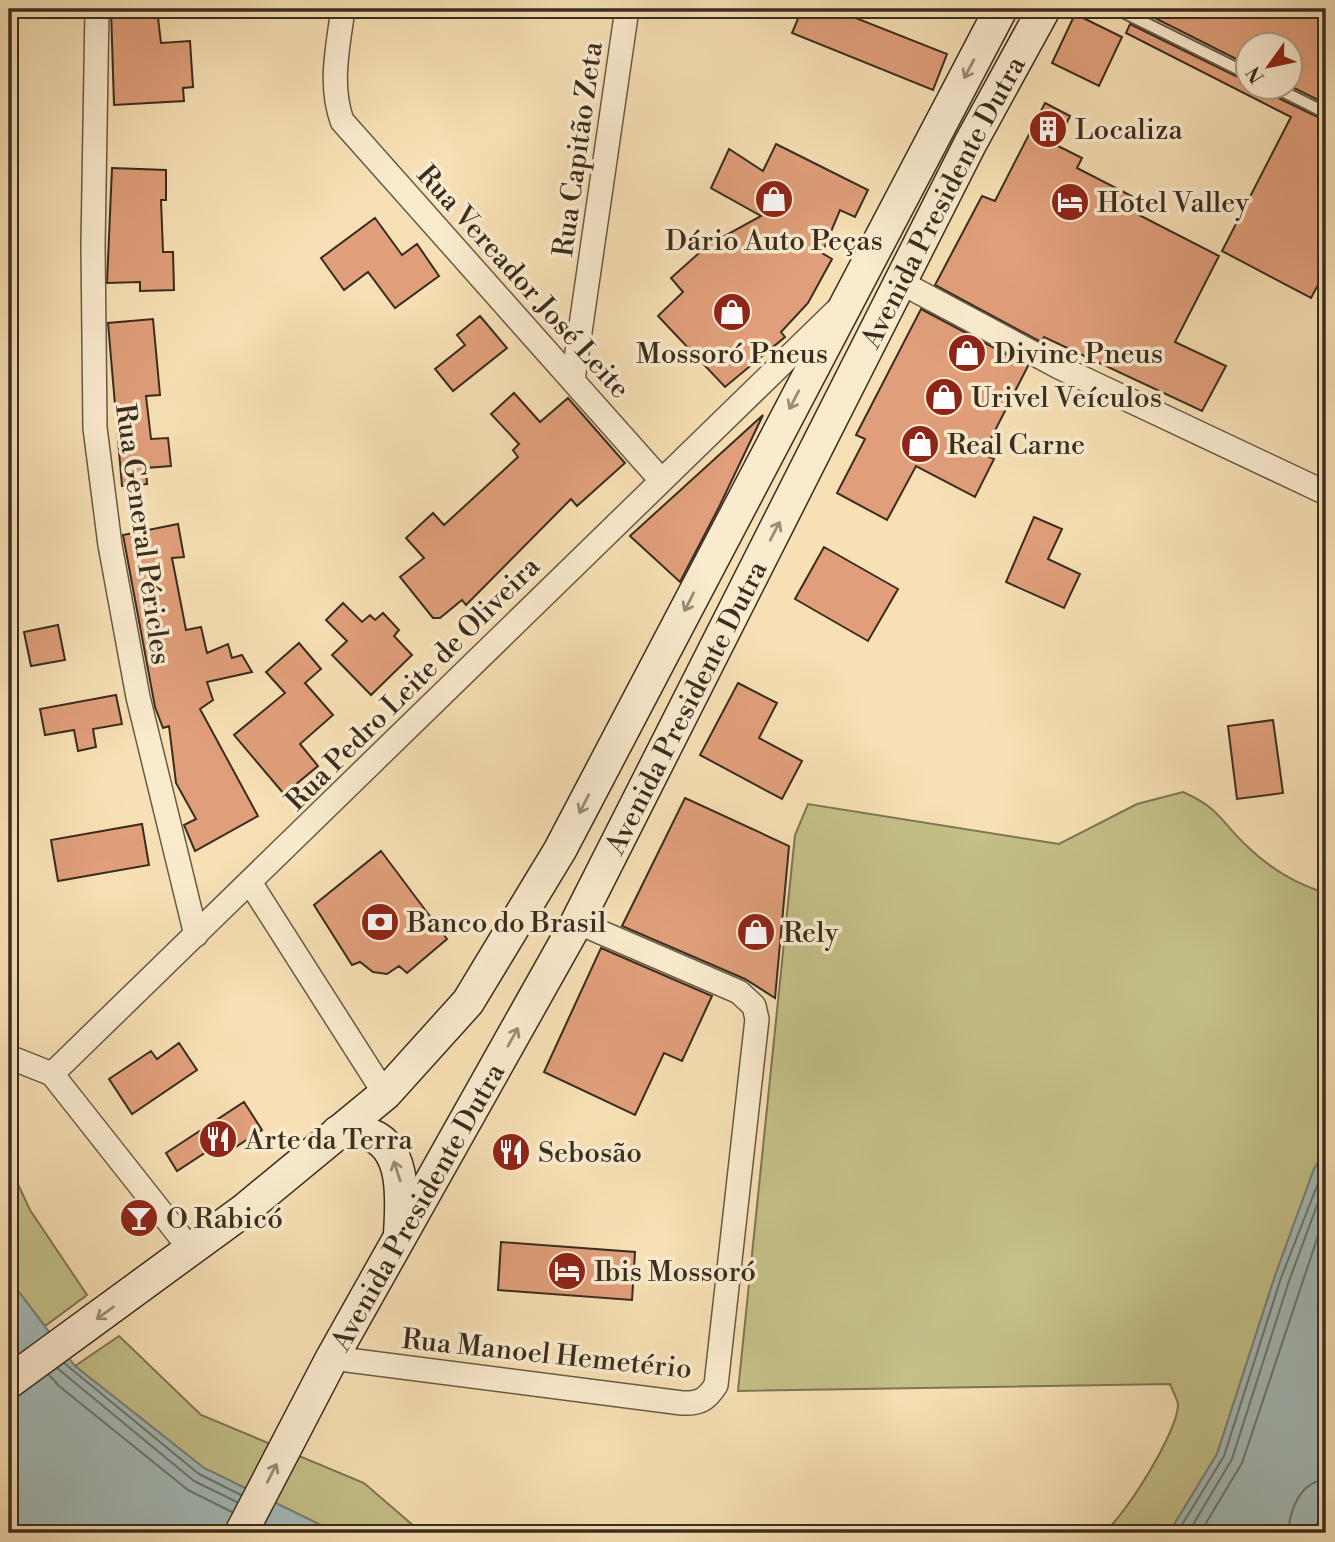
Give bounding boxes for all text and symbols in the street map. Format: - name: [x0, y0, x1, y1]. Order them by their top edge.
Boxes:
- north arrow: [1234, 32, 1304, 102]
- street label: Rua Capitão Zeta: [546, 39, 611, 259]
- street label: Avenida Presidente Dutra: [853, 50, 1034, 355]
- one-way arrow: [961, 58, 975, 79]
- text: N: [1241, 62, 1270, 88]
- building icon: Localiza: [1027, 108, 1069, 150]
- place label: Localiza: [1075, 113, 1184, 148]
- street label: Rua Vereador José Leite: [409, 158, 637, 406]
- shop icon: Dário Auto Peças: [753, 178, 795, 220]
- hotel icon: Hotel Valley: [1049, 181, 1091, 223]
- place label: Hotel Valley: [1097, 186, 1249, 221]
- place label: Dário Auto Peças: [665, 224, 883, 259]
- shop icon: Mossoró Pneus: [711, 291, 753, 333]
- shop icon: Divine Pneus: [946, 332, 988, 374]
- place label: Mossoró Pneus: [636, 337, 828, 372]
- place label: Divine Pneus: [994, 337, 1163, 372]
- shop icon: Urivel Veículos: [923, 376, 965, 418]
- place label: Urivel Veículos: [971, 381, 1162, 416]
- one-way arrow: [787, 389, 801, 410]
- street label: Rua General Péricles: [107, 402, 178, 667]
- shop icon: Real Carne: [899, 423, 941, 465]
- place label: Real Carne: [947, 428, 1085, 463]
- one-way arrow: [768, 521, 782, 542]
- street label: Rua Pedro Leite de Oliveira: [279, 549, 548, 819]
- street label: Avenida Presidente Dutra: [598, 555, 776, 861]
- one-way arrow: [682, 591, 696, 612]
- one-way arrow: [577, 793, 591, 814]
- bank icon: Banco do Brasil: [359, 901, 401, 943]
- place label: Banco do Brasil: [406, 906, 606, 941]
- shop icon: Rely: [735, 911, 777, 953]
- place label: Rely: [783, 916, 839, 951]
- one-way arrow: [506, 1028, 520, 1048]
- street label: Avenida Presidente Dutra: [323, 1057, 513, 1358]
- restaurant icon: Arte da Terra: [197, 1118, 239, 1160]
- place label: Arte da Terra: [244, 1123, 413, 1158]
- restaurant icon: Sebosão: [490, 1131, 532, 1173]
- place label: Sebosão: [538, 1136, 642, 1171]
- one-way arrow: [390, 1160, 403, 1182]
- bar icon: O Rabicó: [118, 1197, 160, 1239]
- place label: O Rabicó: [166, 1202, 283, 1237]
- hotel icon: Ibis Mossoró: [546, 1250, 588, 1292]
- place label: Ibis Mossoró: [594, 1255, 756, 1290]
- one-way arrow: [96, 1306, 115, 1320]
- street label: Rua Manoel Hemetério: [400, 1322, 694, 1387]
- one-way arrow: [265, 1463, 279, 1483]

